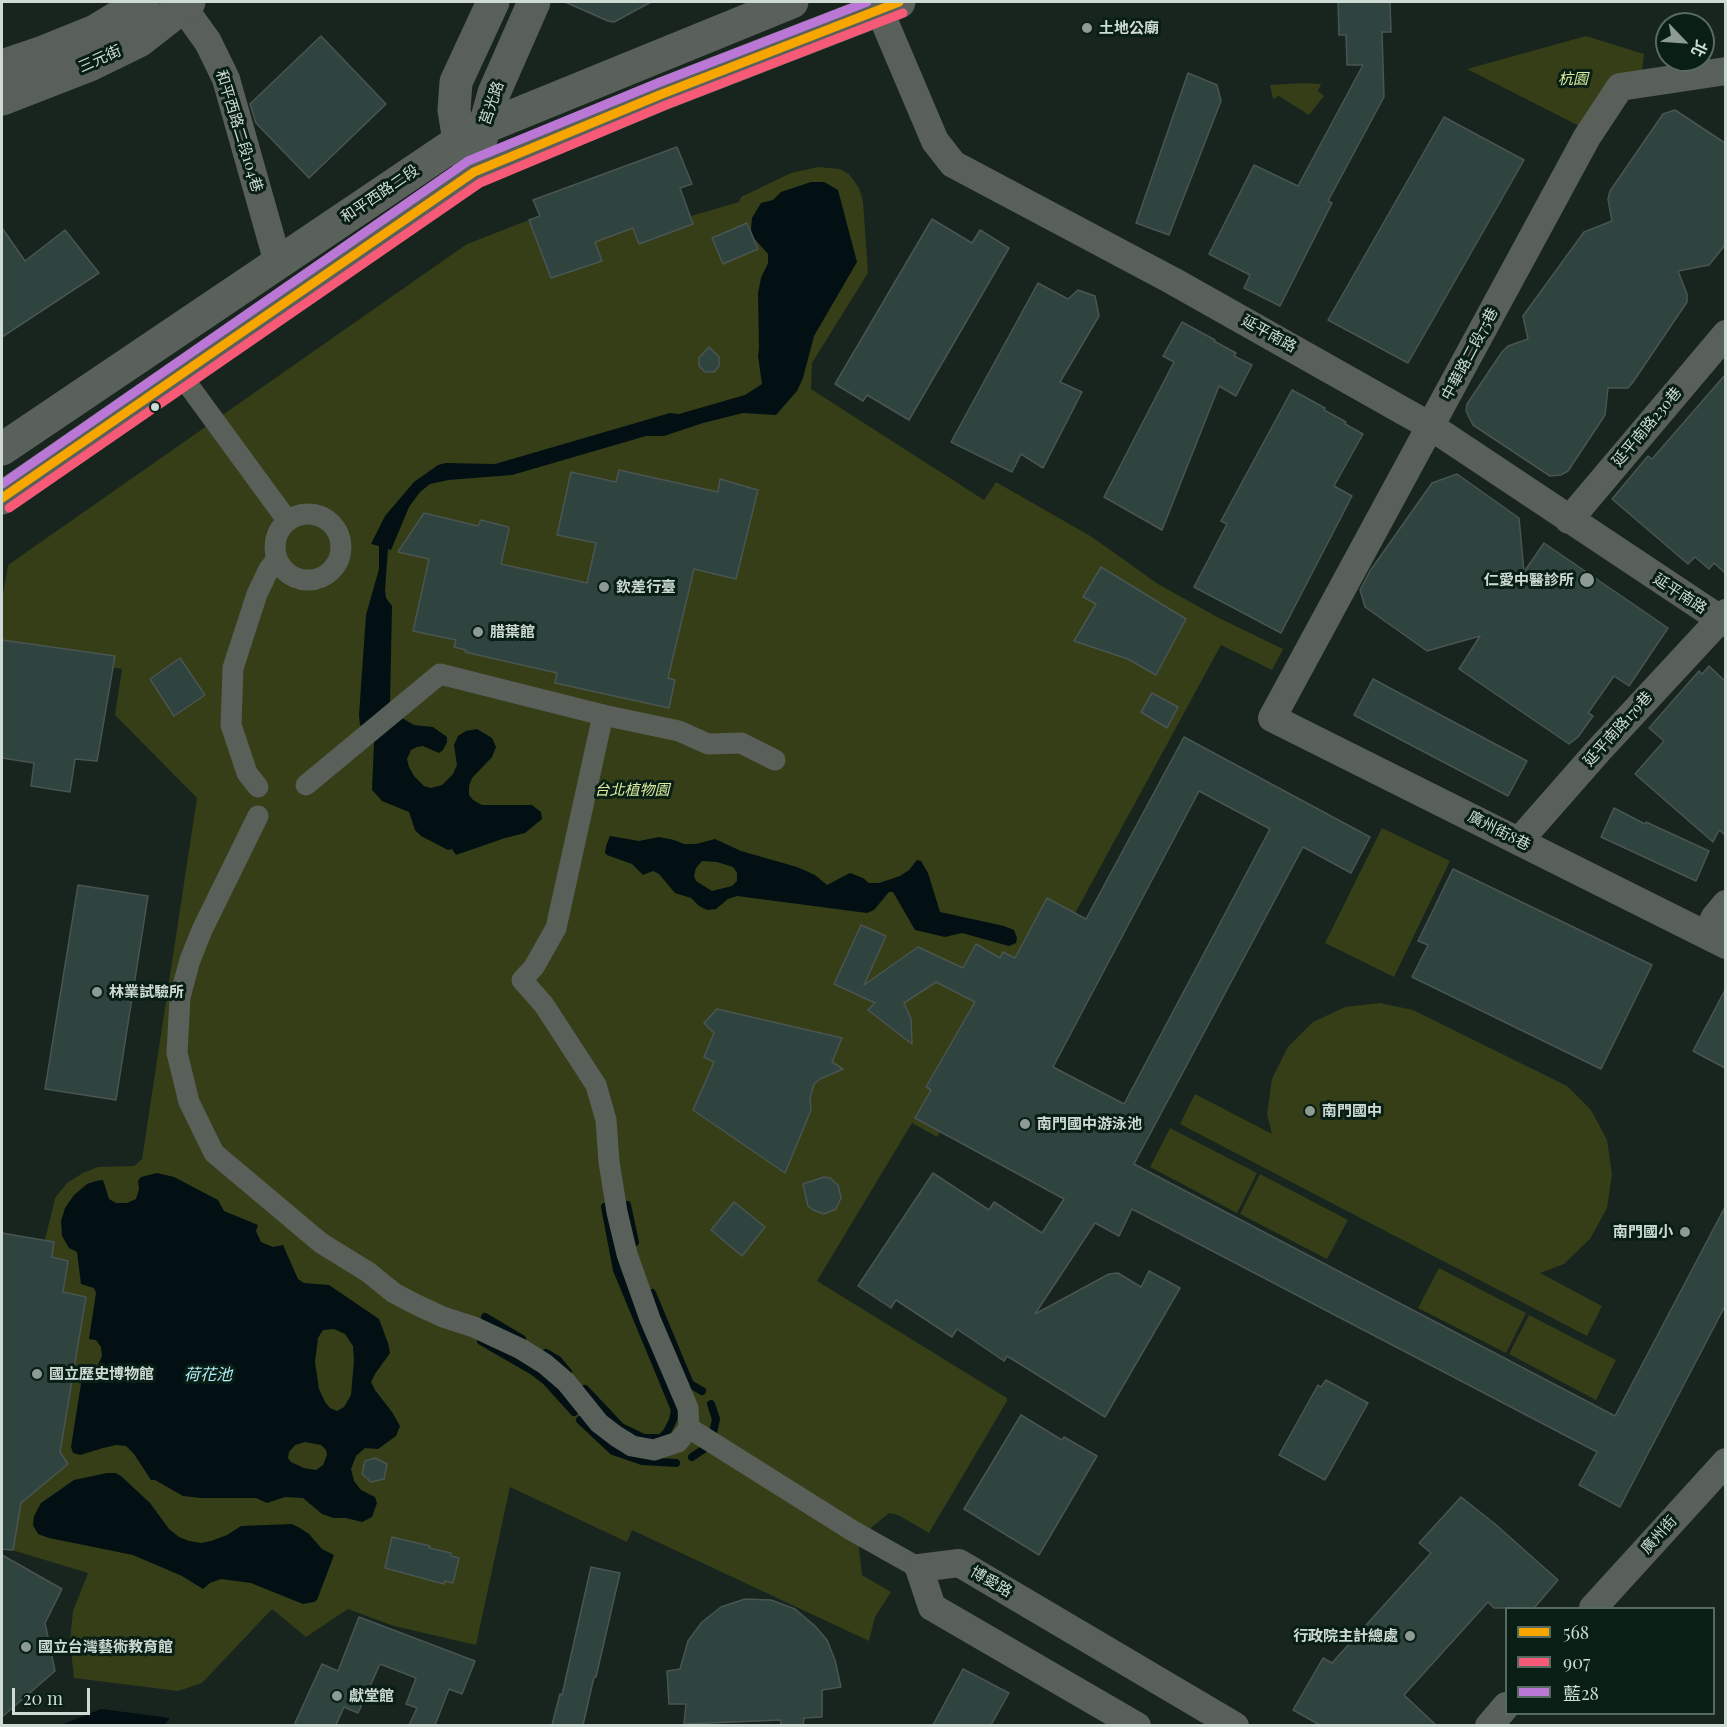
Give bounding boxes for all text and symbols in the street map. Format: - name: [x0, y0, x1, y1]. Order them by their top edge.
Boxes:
- north arrow: [1655, 12, 1715, 72]
- place label: 土地公廟: [1099, 19, 1159, 37]
- marker: 土地公廟: [1080, 21, 1094, 35]
- text: 北: [1687, 37, 1713, 61]
- street label: 三元街: [76, 42, 124, 76]
- street label: 和平西路二段104巷: [212, 68, 266, 194]
- park label: 杭園: [1558, 70, 1588, 88]
- street label: 莒光路: [476, 79, 508, 127]
- street label: 和平西路二段: [338, 161, 422, 227]
- street label: 中華路二段75巷: [1438, 305, 1502, 403]
- street label: 延平南路: [1238, 312, 1300, 356]
- street label: 延平南路230巷: [1609, 384, 1685, 470]
- unlabelled marker: [149, 401, 161, 413]
- street label: 延平南路: [1650, 570, 1710, 618]
- place label: 仁愛中醫診所: [1484, 571, 1574, 589]
- marker: 仁愛中醫診所: [1578, 571, 1596, 589]
- place label: 欽差行臺: [616, 578, 676, 596]
- marker: 欽差行臺: [597, 580, 611, 594]
- place label: 腊葉館: [490, 623, 535, 641]
- marker: 腊葉館: [471, 625, 485, 639]
- street label: 延平南路179巷: [1580, 688, 1656, 770]
- park label: 台北植物園: [595, 781, 669, 799]
- street label: 廣州街8巷: [1465, 808, 1533, 854]
- place label: 林業試驗所: [109, 983, 184, 1001]
- marker: 林業試驗所: [90, 985, 104, 999]
- place label: 南門國中: [1322, 1102, 1382, 1120]
- marker: 南門國中: [1303, 1104, 1317, 1118]
- place label: 南門國中游泳池: [1037, 1115, 1142, 1133]
- marker: 南門國中游泳池: [1018, 1117, 1032, 1131]
- place label: 南門國小: [1613, 1223, 1673, 1241]
- marker: 南門國小: [1678, 1225, 1692, 1239]
- place label: 國立歷史博物館: [49, 1365, 154, 1383]
- water label: 荷花池: [184, 1365, 232, 1385]
- marker: 國立歷史博物館: [30, 1367, 44, 1381]
- street label: 廣州街: [1637, 1512, 1681, 1558]
- street label: 博愛路: [967, 1563, 1015, 1601]
- legend: [1505, 1607, 1715, 1715]
- text: 568: [1563, 1620, 1589, 1644]
- place label: 行政院主計總處: [1293, 1627, 1398, 1645]
- marker: 行政院主計總處: [1403, 1629, 1417, 1643]
- place label: 國立台灣藝術教育館: [38, 1638, 173, 1656]
- marker: 國立台灣藝術教育館: [19, 1640, 33, 1654]
- text: 907: [1563, 1650, 1590, 1674]
- scale bar: [15, 1676, 93, 1714]
- text: 藍28: [1563, 1681, 1599, 1705]
- text: 20 m: [23, 1686, 63, 1710]
- place label: 獻堂館: [349, 1687, 394, 1705]
- marker: 獻堂館: [330, 1689, 344, 1703]

